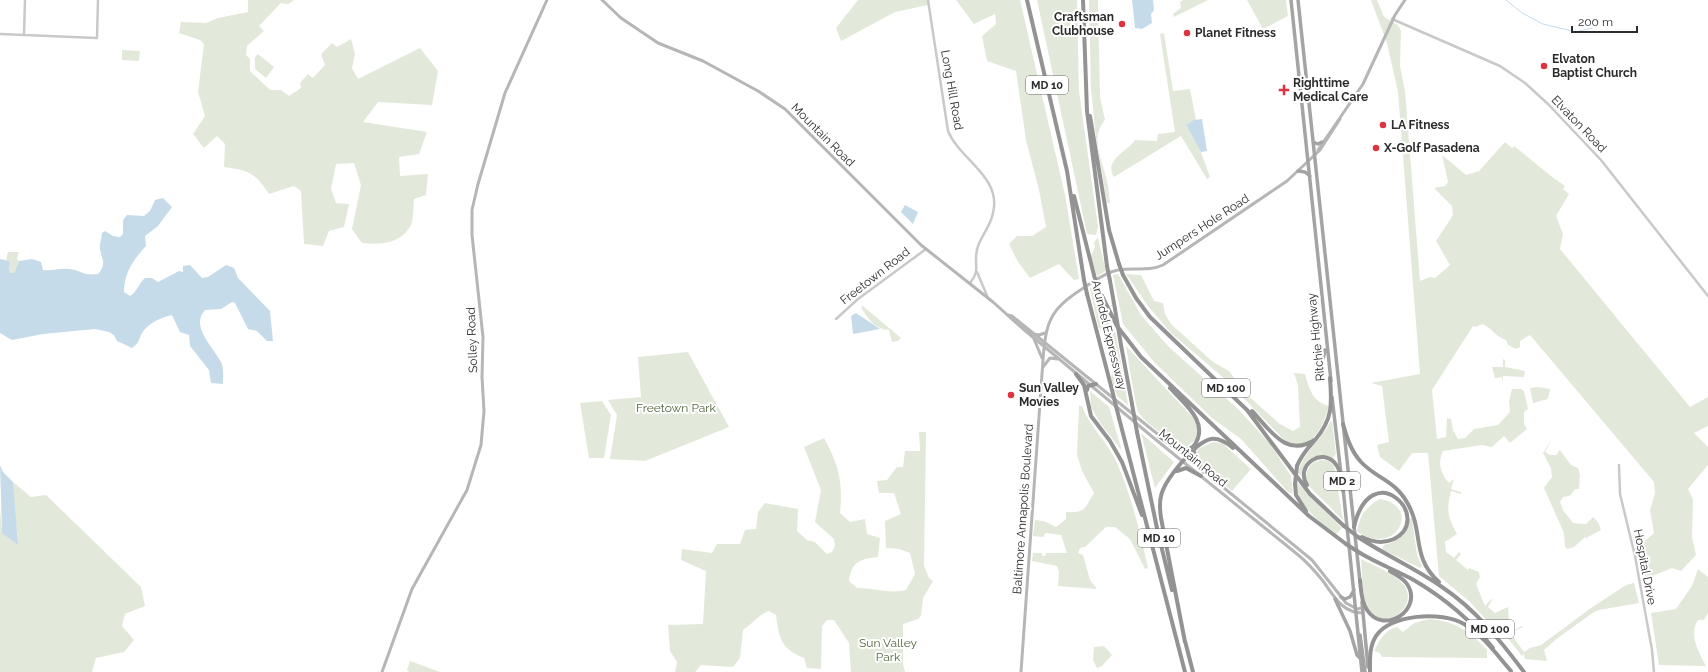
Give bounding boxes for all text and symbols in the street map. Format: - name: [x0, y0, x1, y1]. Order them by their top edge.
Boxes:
- scale bar: [1572, 8, 1637, 34]
- place label: Craftsman Clubhouse: [1052, 10, 1114, 38]
- text: 200 m: [1578, 15, 1613, 29]
- marker: Craftsman Clubhouse: [1117, 19, 1127, 29]
- place label: Planet Fitness: [1195, 26, 1276, 40]
- marker: Planet Fitness: [1182, 28, 1192, 38]
- street label: Long Hill Road: [938, 49, 966, 131]
- place label: Elvaton Baptist Church: [1552, 52, 1637, 80]
- marker: Elvaton Baptist Church: [1539, 61, 1549, 71]
- road number: MD 10: [1026, 76, 1068, 94]
- place label: Righttime Medical Care: [1293, 76, 1368, 104]
- marker: Righttime Medical Care: [1278, 84, 1290, 96]
- street label: Elvaton Road: [1549, 93, 1609, 155]
- street label: Mountain Road: [788, 100, 858, 170]
- place label: LA Fitness: [1391, 118, 1450, 132]
- marker: LA Fitness: [1378, 120, 1388, 130]
- place label: X-Golf Pasadena: [1383, 141, 1480, 155]
- marker: X-Golf Pasadena: [1371, 143, 1381, 153]
- street label: Jumpers Hole Road: [1152, 191, 1252, 263]
- street label: Freetown Road: [838, 245, 912, 307]
- street label: Arundel Expressway: [1089, 279, 1130, 392]
- street label: Ritchie Highway: [1304, 292, 1328, 382]
- street label: Solley Road: [464, 307, 480, 373]
- road number: MD 100: [1202, 379, 1250, 397]
- place label: Sun Valley Movies: [1019, 381, 1079, 409]
- marker: Sun Valley Movies: [1006, 390, 1016, 400]
- park label: Freetown Park: [636, 401, 717, 415]
- street label: Baltimore Annapolis Boulevard: [1010, 423, 1036, 595]
- street label: Mountain Road: [1156, 426, 1230, 490]
- road number: MD 2: [1324, 472, 1360, 490]
- street label: Hospital Drive: [1631, 528, 1659, 606]
- road number: MD 10: [1138, 529, 1180, 547]
- road number: MD 100: [1466, 620, 1514, 638]
- park label: Sun Valley Park: [859, 636, 918, 664]

